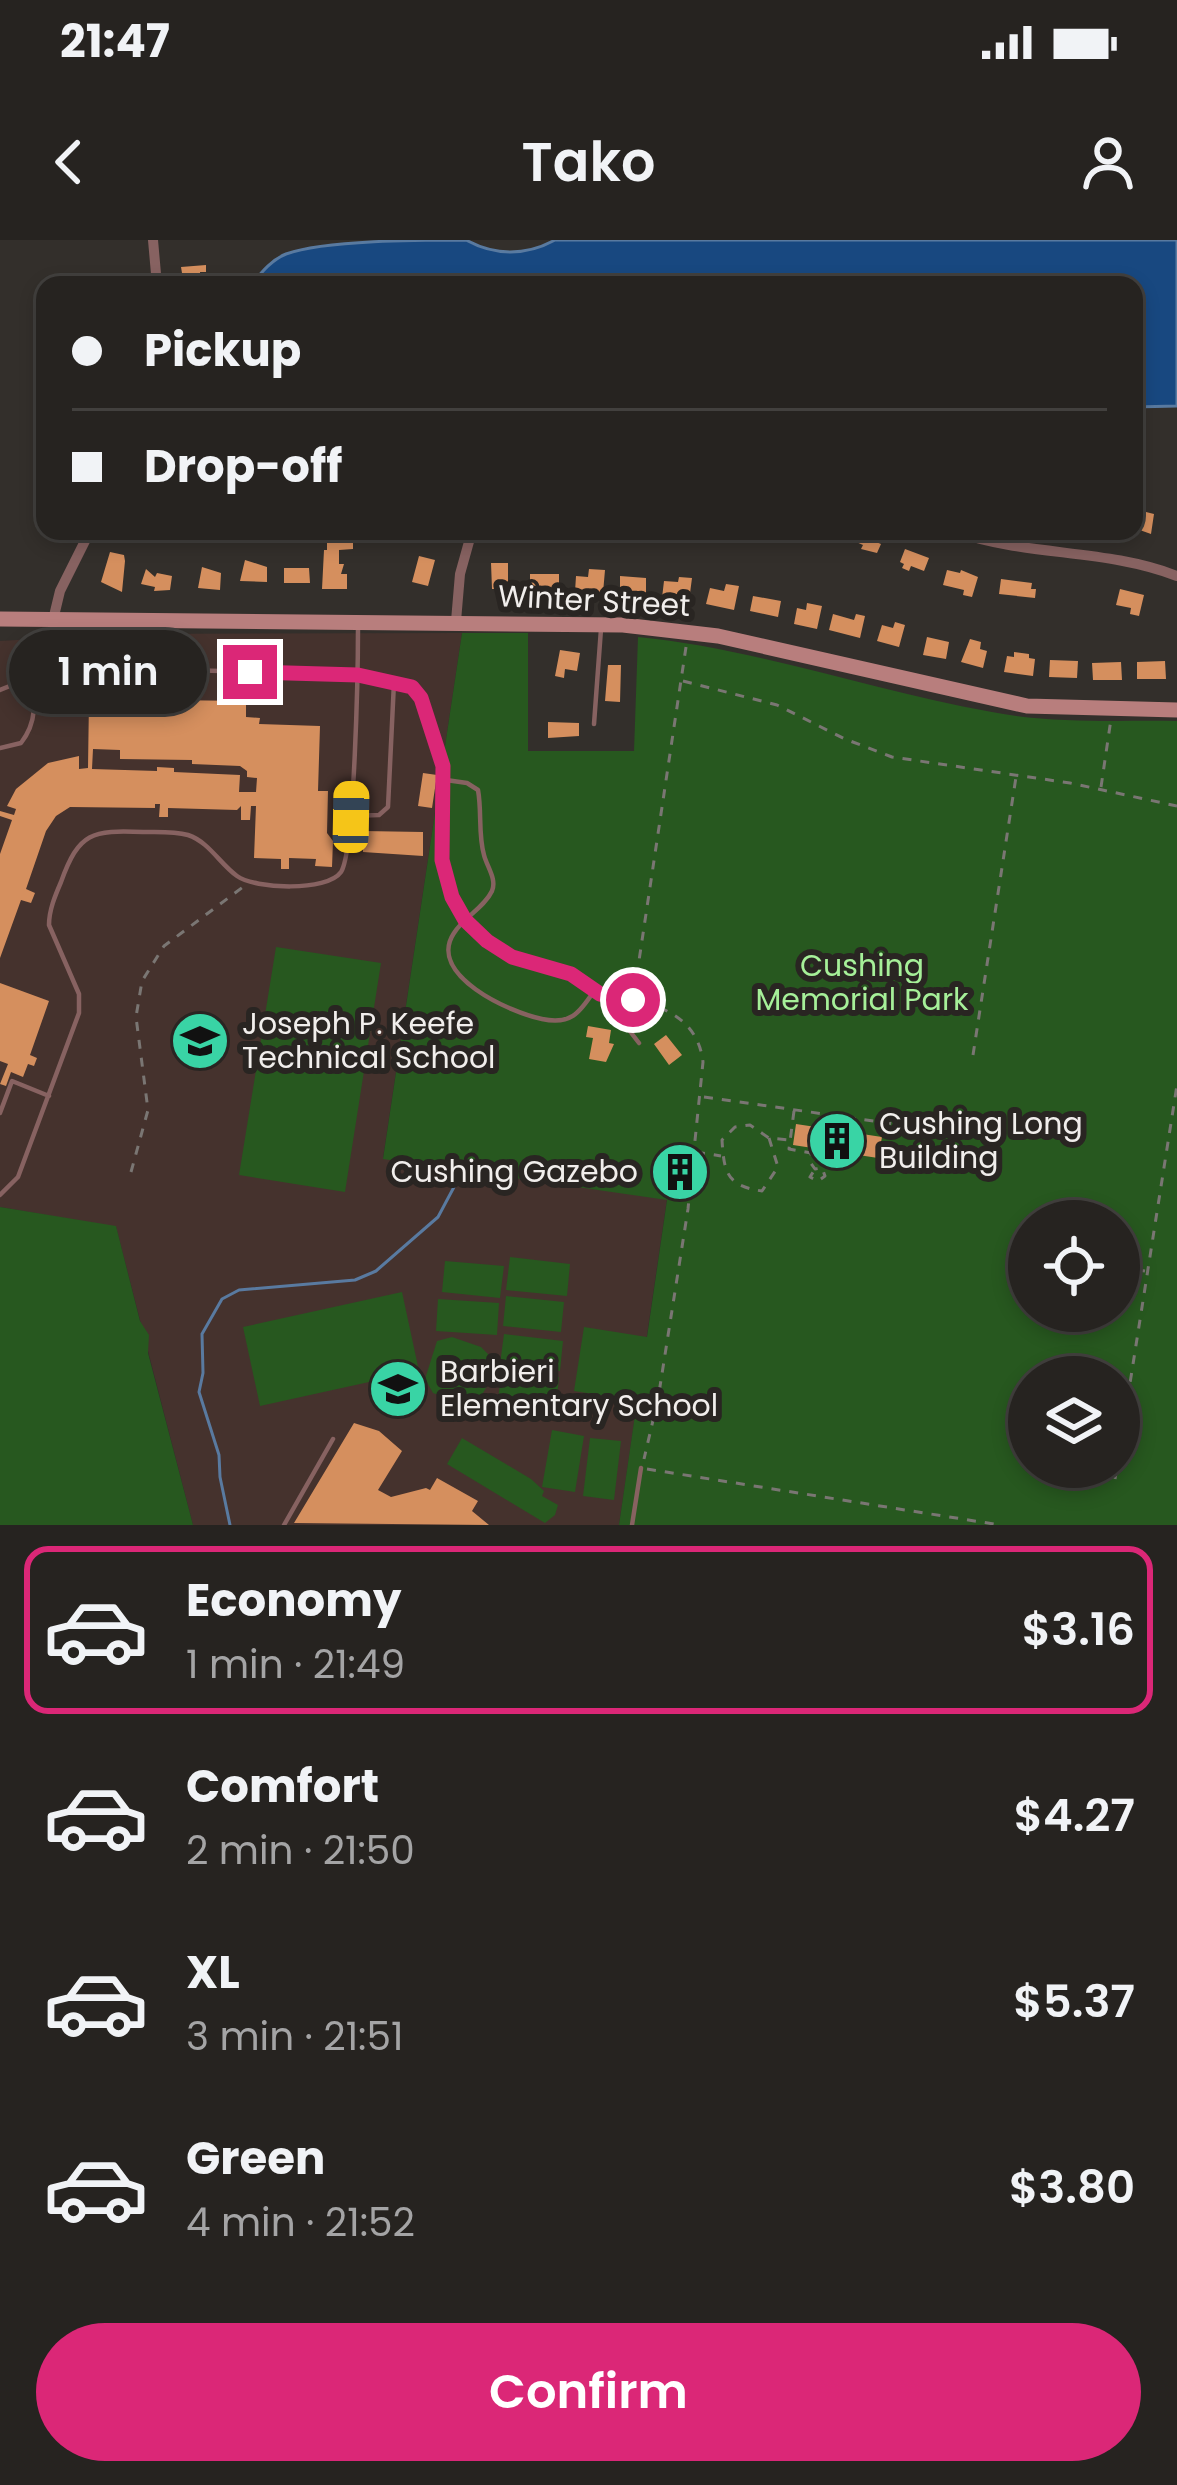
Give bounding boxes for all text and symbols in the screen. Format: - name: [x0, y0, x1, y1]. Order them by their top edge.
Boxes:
- text: 21:47: [60, 10, 170, 73]
- text: Tako: [522, 124, 655, 200]
- icon: back: [36, 129, 102, 195]
- icon: person: [1075, 129, 1141, 195]
- text: Pickup: [144, 319, 301, 382]
- text: Drop-off: [144, 435, 342, 498]
- street label: Winter Street: [497, 574, 691, 627]
- callout: 1 min: [10, 630, 208, 714]
- text: 1 min: [58, 644, 158, 699]
- route end: [223, 645, 277, 699]
- car: [332, 781, 370, 853]
- park label: Cushing Memorial Park: [755, 944, 969, 1021]
- route start: [606, 973, 660, 1027]
- place label: Joseph P. Keefe Technical School: [242, 1002, 496, 1079]
- school or university icon: Joseph P. Keefe Technical School: [169, 1010, 231, 1072]
- place label: Cushing Long Building: [879, 1102, 1083, 1179]
- building icon: Cushing Long Building: [806, 1110, 868, 1172]
- building icon: Cushing Gazebo: [649, 1141, 711, 1203]
- place label: Cushing Gazebo: [391, 1150, 638, 1193]
- map controls: [1008, 1200, 1140, 1488]
- button: locate: [1008, 1200, 1140, 1332]
- place label: Barbieri Elementary School: [440, 1350, 718, 1427]
- button: layers: [1008, 1356, 1140, 1488]
- school or university icon: Barbieri Elementary School: [367, 1358, 429, 1420]
- text: Economy: [186, 1569, 401, 1632]
- icon: car: [42, 1576, 150, 1684]
- text: $3.16: [1022, 1598, 1135, 1661]
- text: 1 min · 21:49: [186, 1637, 405, 1692]
- text: Comfort: [186, 1755, 379, 1818]
- icon: car: [42, 1762, 150, 1870]
- text: $4.27: [1014, 1784, 1135, 1847]
- text: 2 min · 21:50: [186, 1823, 415, 1878]
- text: XL: [186, 1941, 240, 2004]
- icon: car: [42, 1948, 150, 2056]
- text: $5.37: [1013, 1970, 1135, 2033]
- text: 3 min · 21:51: [186, 2009, 403, 2064]
- text: Green: [186, 2127, 325, 2190]
- icon: car: [42, 2134, 150, 2242]
- text: $3.80: [1009, 2156, 1135, 2219]
- text: 4 min · 21:52: [186, 2195, 415, 2250]
- button: Confirm: [36, 2323, 1141, 2461]

